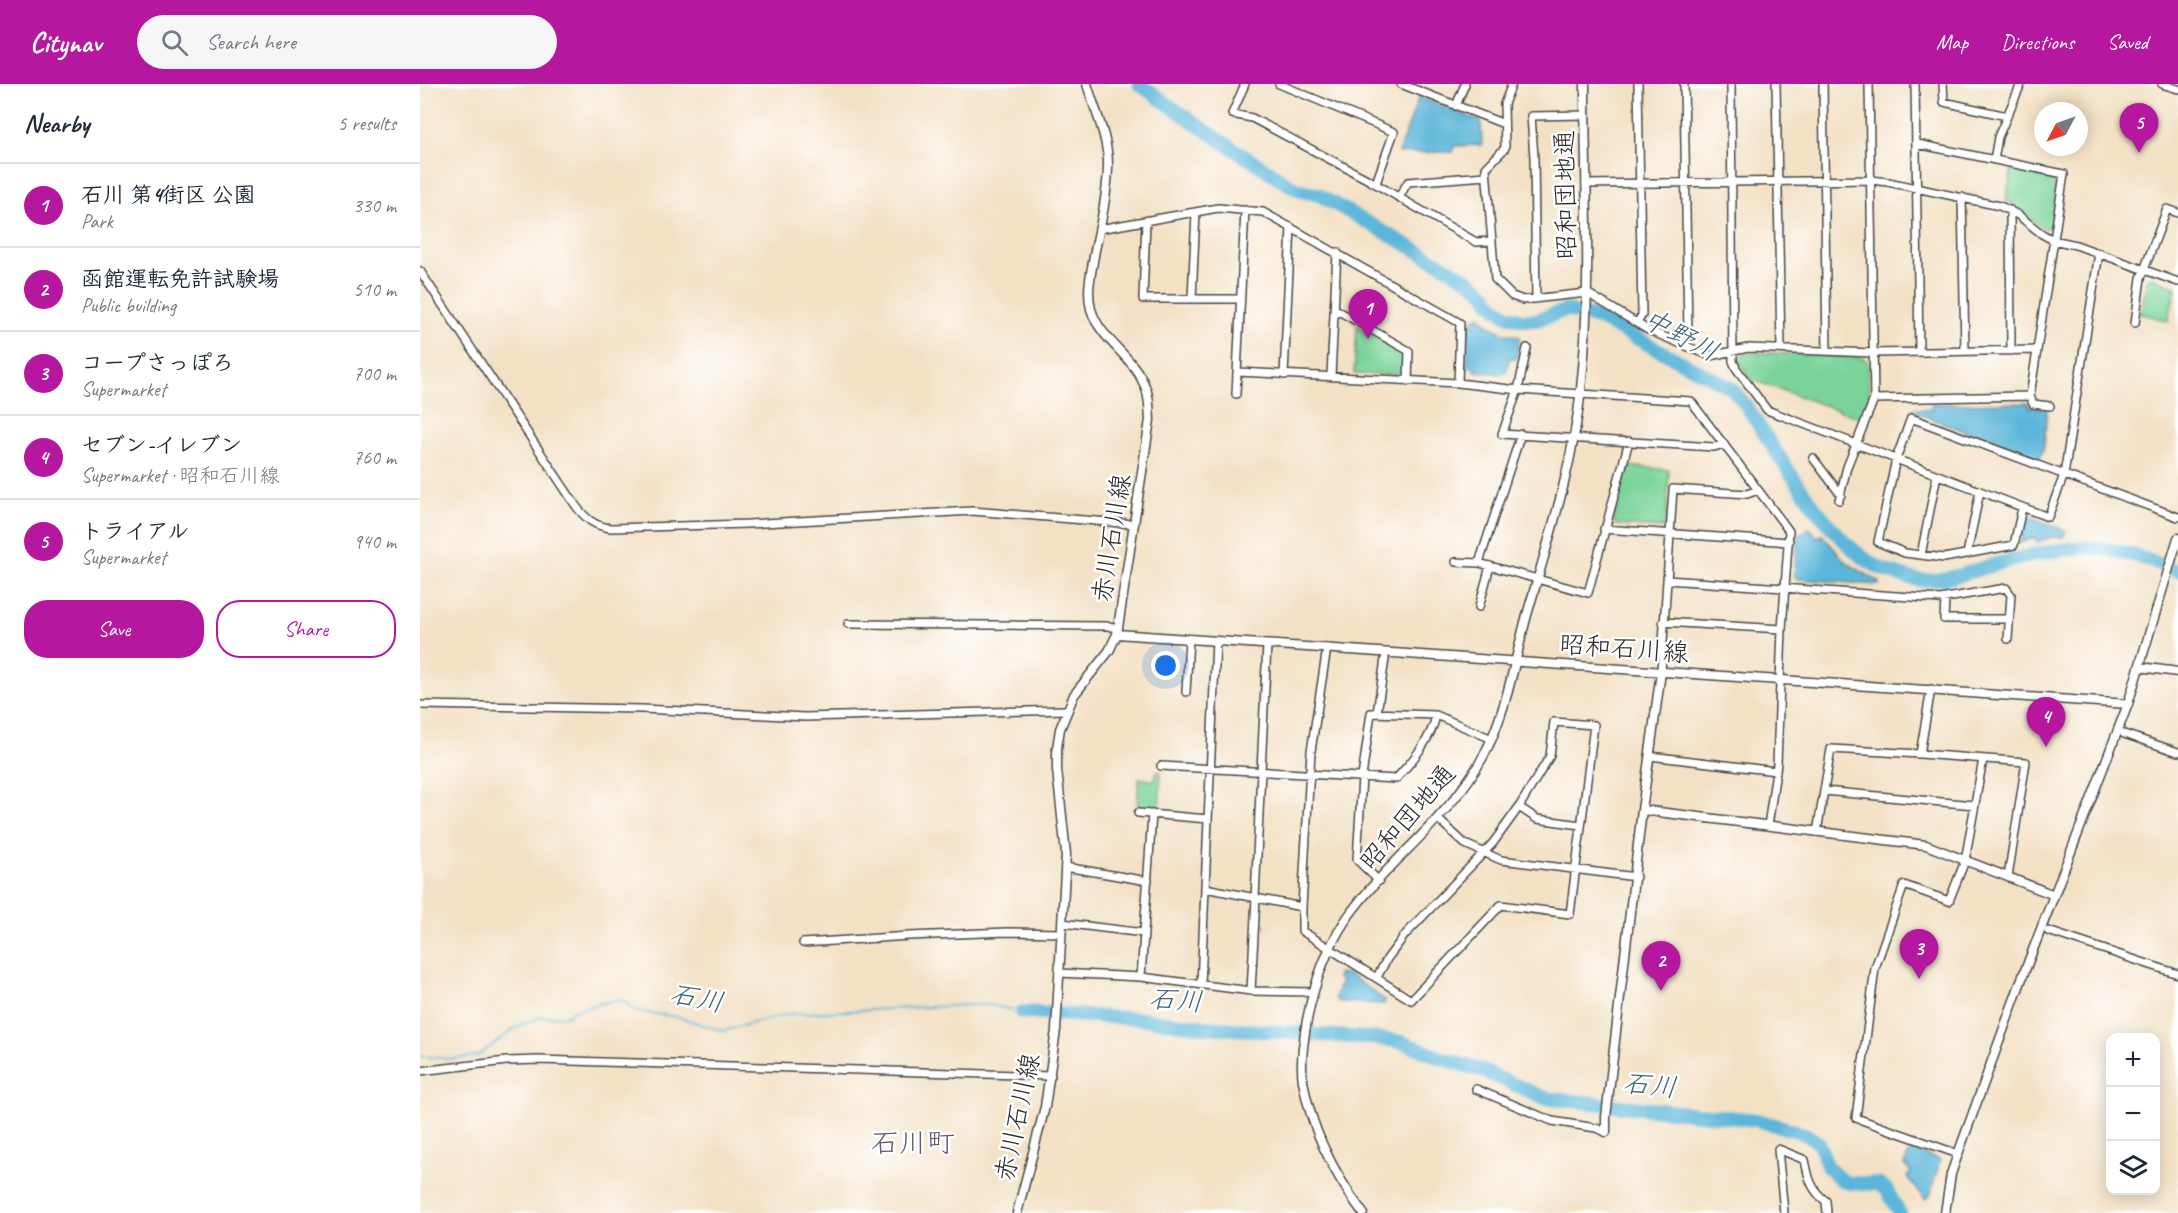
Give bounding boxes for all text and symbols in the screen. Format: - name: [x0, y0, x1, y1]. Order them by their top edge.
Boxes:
- search box: [137, 15, 557, 69]
- text: Citynav: [30, 25, 101, 60]
- icon: search: [158, 26, 191, 59]
- text: Search here: [206, 28, 296, 56]
- text: Map: [1936, 29, 1968, 55]
- text: Directions: [2001, 29, 2074, 55]
- text: Saved: [2107, 29, 2148, 55]
- north arrow: [2034, 102, 2088, 156]
- pin: 5: [2120, 104, 2158, 153]
- text: Nearby: [24, 107, 89, 140]
- text: 5 results: [337, 111, 396, 136]
- street label: 昭和団地通: [1548, 130, 1583, 260]
- text: 石川 第4街区 公園: [81, 181, 256, 209]
- text: 1: [39, 193, 48, 218]
- text: 330 m: [353, 193, 396, 218]
- text: Park: [81, 209, 113, 234]
- text: 函館運転免許試験場: [81, 265, 279, 293]
- text: 2: [39, 277, 48, 302]
- text: 510 m: [353, 277, 396, 302]
- pin: 1: [1348, 290, 1388, 339]
- text: Public building: [81, 293, 176, 318]
- water label: 中野川: [1637, 301, 1725, 369]
- text: コープさっぽろ: [81, 349, 234, 377]
- text: 3: [39, 361, 48, 386]
- text: 700 m: [353, 361, 396, 386]
- text: Supermarket: [81, 377, 166, 402]
- text: セブン-イレブン: [81, 431, 242, 459]
- text: 4: [39, 445, 48, 470]
- text: 760 m: [353, 445, 396, 470]
- text: Supermarket · 昭和石川線: [81, 463, 279, 488]
- street label: 赤川石川線: [1085, 471, 1138, 605]
- text: トライアル: [81, 517, 189, 545]
- text: 5: [39, 529, 48, 554]
- text: 940 m: [353, 529, 396, 554]
- text: Supermarket: [81, 545, 166, 570]
- button: Save: [24, 600, 204, 658]
- button: Share: [216, 600, 396, 658]
- street label: 昭和石川線: [1558, 628, 1690, 669]
- your location: [1151, 651, 1180, 680]
- pin: 4: [2026, 698, 2066, 747]
- street label: 昭和団地通: [1352, 757, 1462, 877]
- pin: 3: [1900, 930, 1938, 979]
- pin: 2: [1642, 942, 1680, 991]
- water label: 石川: [667, 976, 727, 1020]
- water label: 石川: [1148, 981, 1204, 1019]
- map controls: [2106, 1033, 2160, 1195]
- button: +: [2106, 1033, 2160, 1087]
- street label: 赤川石川線: [988, 1050, 1047, 1184]
- water label: 石川: [1621, 1065, 1679, 1105]
- button: −: [2106, 1087, 2160, 1141]
- district label: 石川町: [871, 1125, 955, 1160]
- button: layers: [2106, 1141, 2160, 1195]

